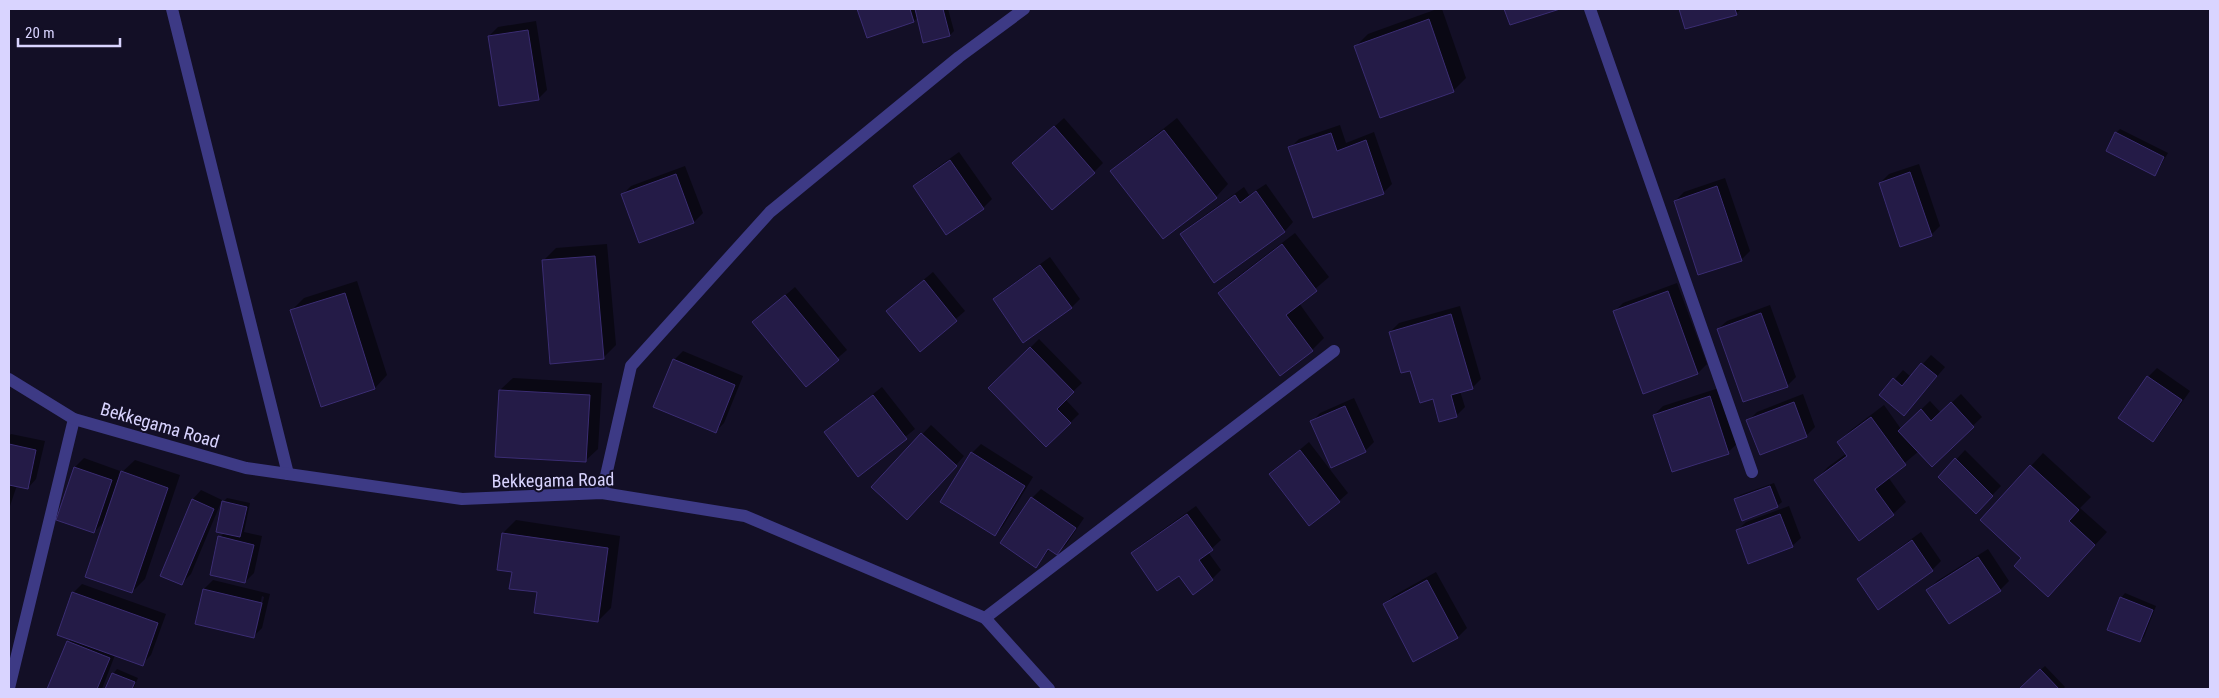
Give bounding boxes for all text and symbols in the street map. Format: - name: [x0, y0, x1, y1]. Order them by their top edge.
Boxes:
- scale bar: [18, 15, 120, 47]
- text: 20 m: [25, 24, 55, 42]
- street label: Bekkegama Road: [98, 398, 222, 452]
- street label: Bekkegama Road: [491, 468, 615, 492]

